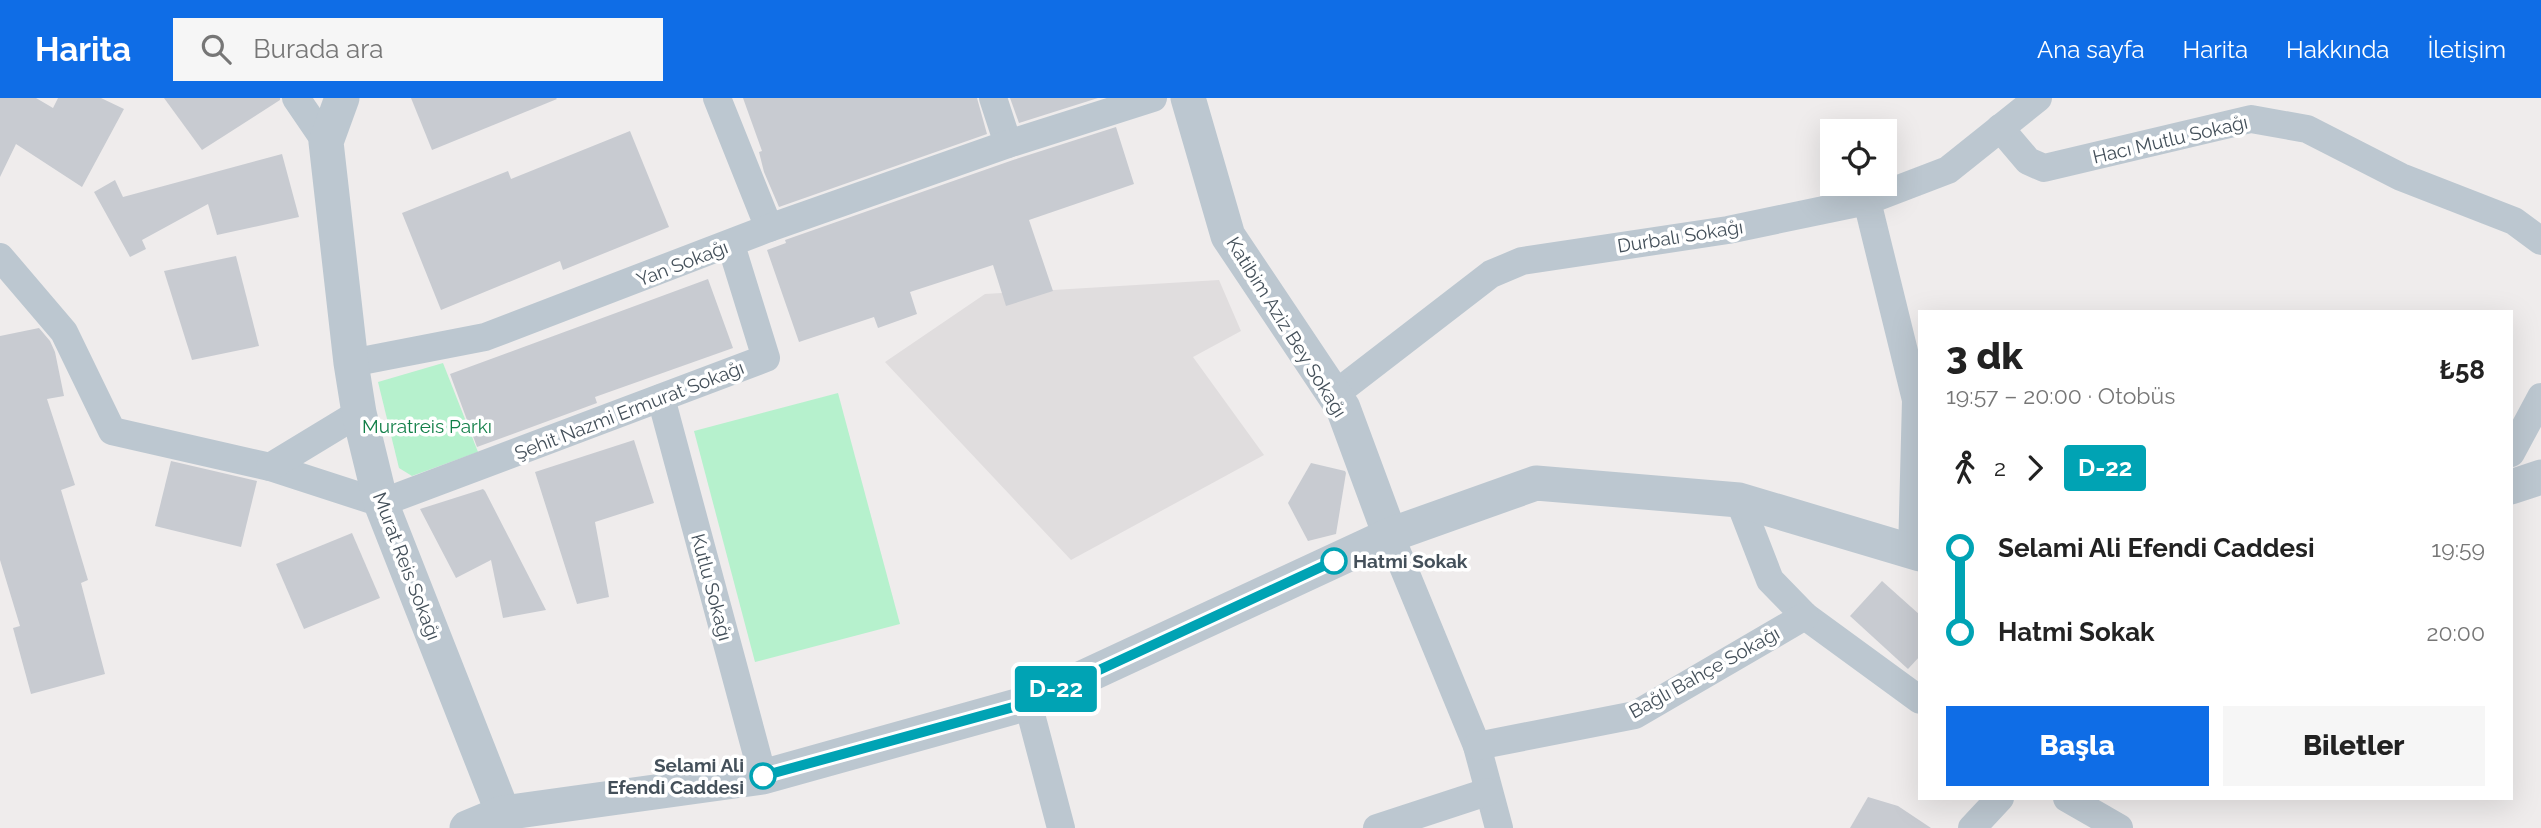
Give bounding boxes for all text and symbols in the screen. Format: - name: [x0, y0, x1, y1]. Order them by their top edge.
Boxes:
- search box: [173, 18, 663, 81]
- text: Harita: [35, 30, 131, 69]
- icon: search: [197, 30, 235, 68]
- text: Burada ara: [253, 34, 384, 64]
- text: Ana sayfa: [2037, 35, 2145, 64]
- text: Harita: [2183, 35, 2248, 64]
- text: Hakkında: [2286, 35, 2389, 64]
- text: İletişim: [2427, 35, 2506, 64]
- street label: Hacı Mutlu Sokağı: [2090, 110, 2250, 168]
- map controls: [1820, 119, 1897, 196]
- button: locate: [1820, 119, 1897, 196]
- street label: Durbalı Sokağı: [1616, 215, 1744, 257]
- street label: Katibim Aziz Bey Sokağı: [1222, 233, 1352, 421]
- street label: Yan Sokağı: [633, 236, 731, 290]
- text: 3 dk: [1946, 333, 2023, 378]
- text: ₺58: [2439, 355, 2485, 385]
- street label: Şehit Nazmi Ermurat Sokağı: [511, 356, 747, 464]
- text: 19:57 – 20:00 · Otobüs: [1946, 382, 2175, 409]
- park label: Muratreis Parkı: [362, 415, 492, 437]
- icon: walk: [1946, 449, 1984, 487]
- icon: forward: [2016, 449, 2054, 487]
- text: D-22: [2078, 453, 2132, 482]
- text: 2: [1994, 454, 2006, 481]
- street label: Murat Reis Sokağı: [369, 489, 445, 643]
- street label: Kutlu Sokağı: [687, 531, 737, 643]
- text: Selami Ali Efendi Caddesi: [1998, 533, 2315, 563]
- text: 19:59: [2431, 535, 2485, 562]
- marker: Hatmi Sokak: [1321, 548, 1347, 574]
- place label: Hatmi Sokak: [1353, 550, 1468, 572]
- text: Hatmi Sokak: [1998, 617, 2155, 647]
- text: 20:00: [2426, 619, 2485, 646]
- street label: Bağlı Bahçe Sokağı: [1625, 622, 1783, 722]
- line badge: D-22: [1007, 666, 1105, 712]
- text: D-22: [1029, 674, 1083, 703]
- button: Başla: [1946, 706, 2209, 786]
- button: Biletler: [2223, 706, 2485, 786]
- place label: Selami Ali Efendi Caddesi: [607, 754, 744, 798]
- marker: Selami Ali Efendi Caddesi: [750, 763, 776, 789]

